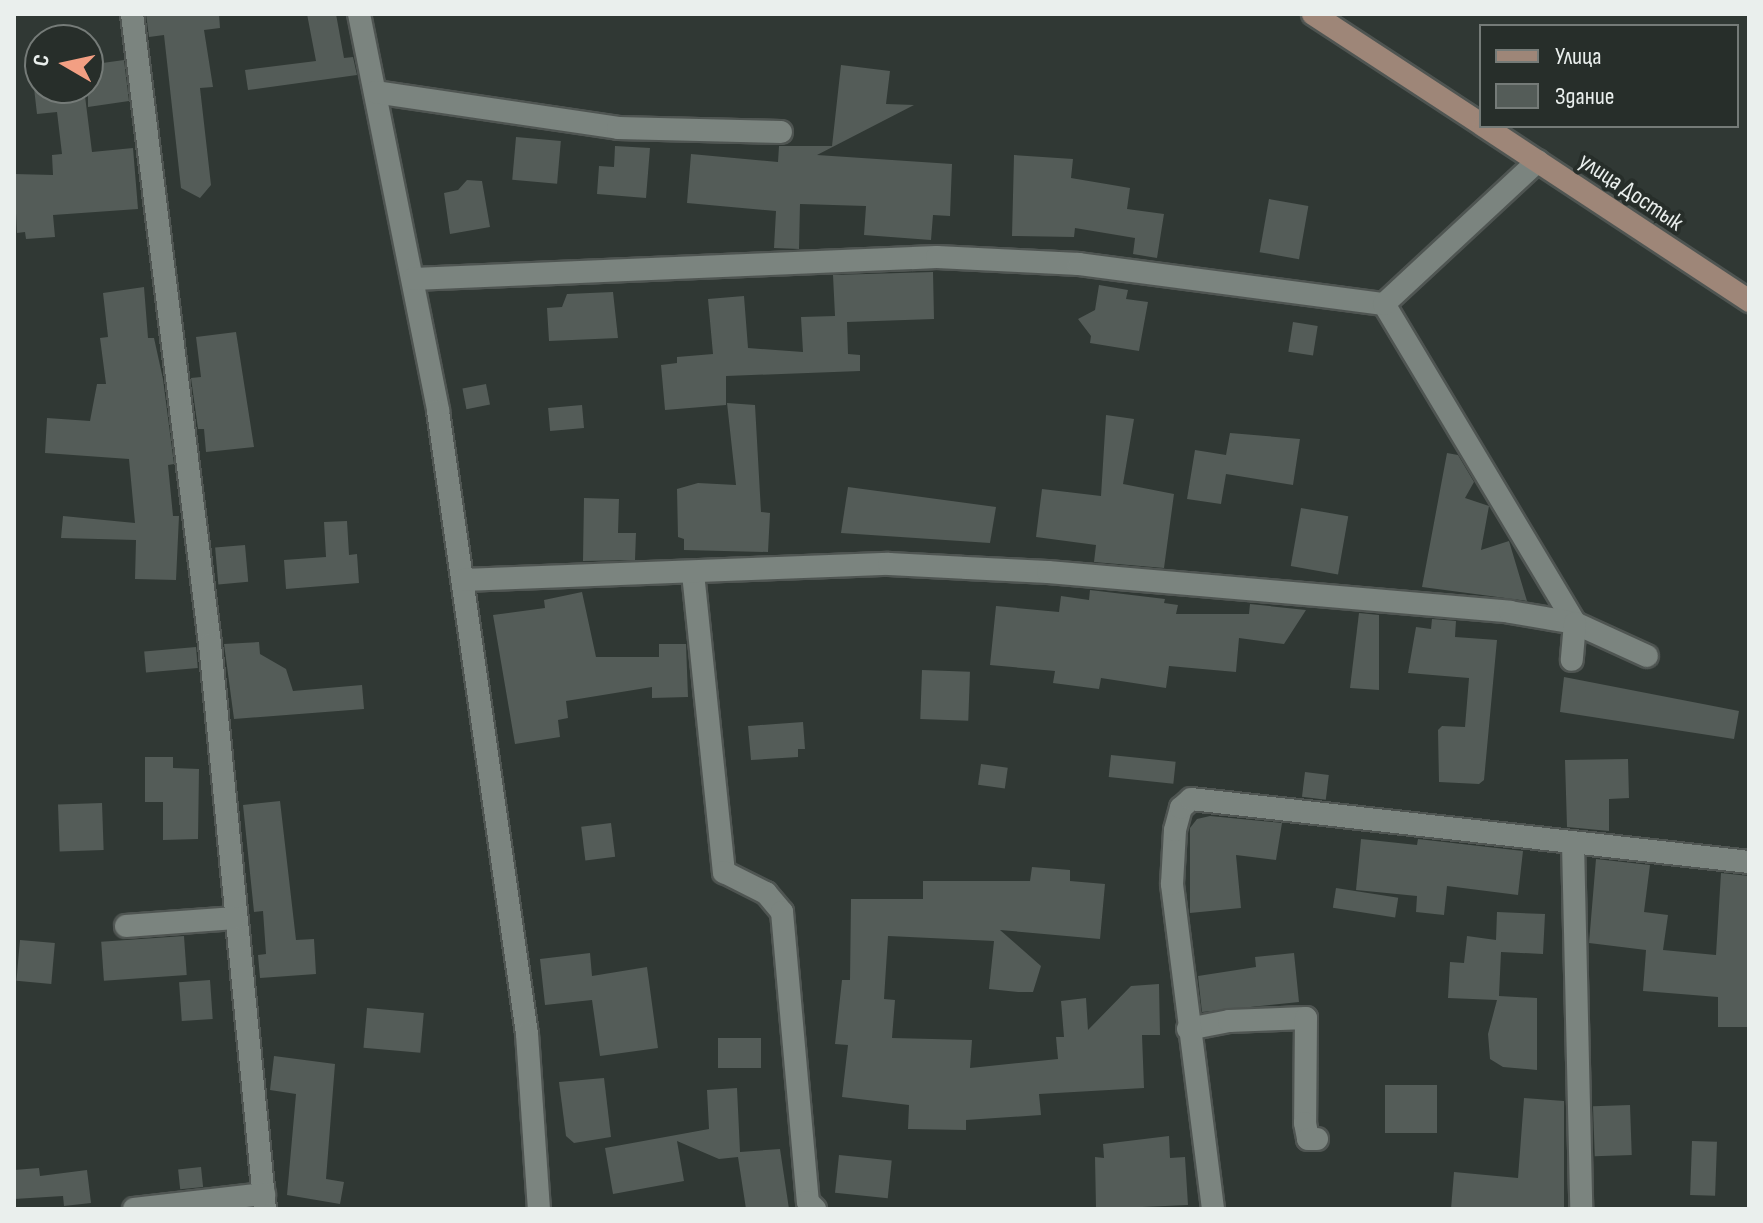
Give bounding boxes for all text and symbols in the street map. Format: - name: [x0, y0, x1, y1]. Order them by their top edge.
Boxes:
- north arrow: [24, 24, 104, 104]
- legend: [1479, 24, 1739, 128]
- text: Улица: [1555, 42, 1601, 71]
- text: С: [28, 53, 56, 68]
- text: Здание: [1555, 82, 1614, 111]
- street label: улица Достык: [1573, 147, 1689, 237]

